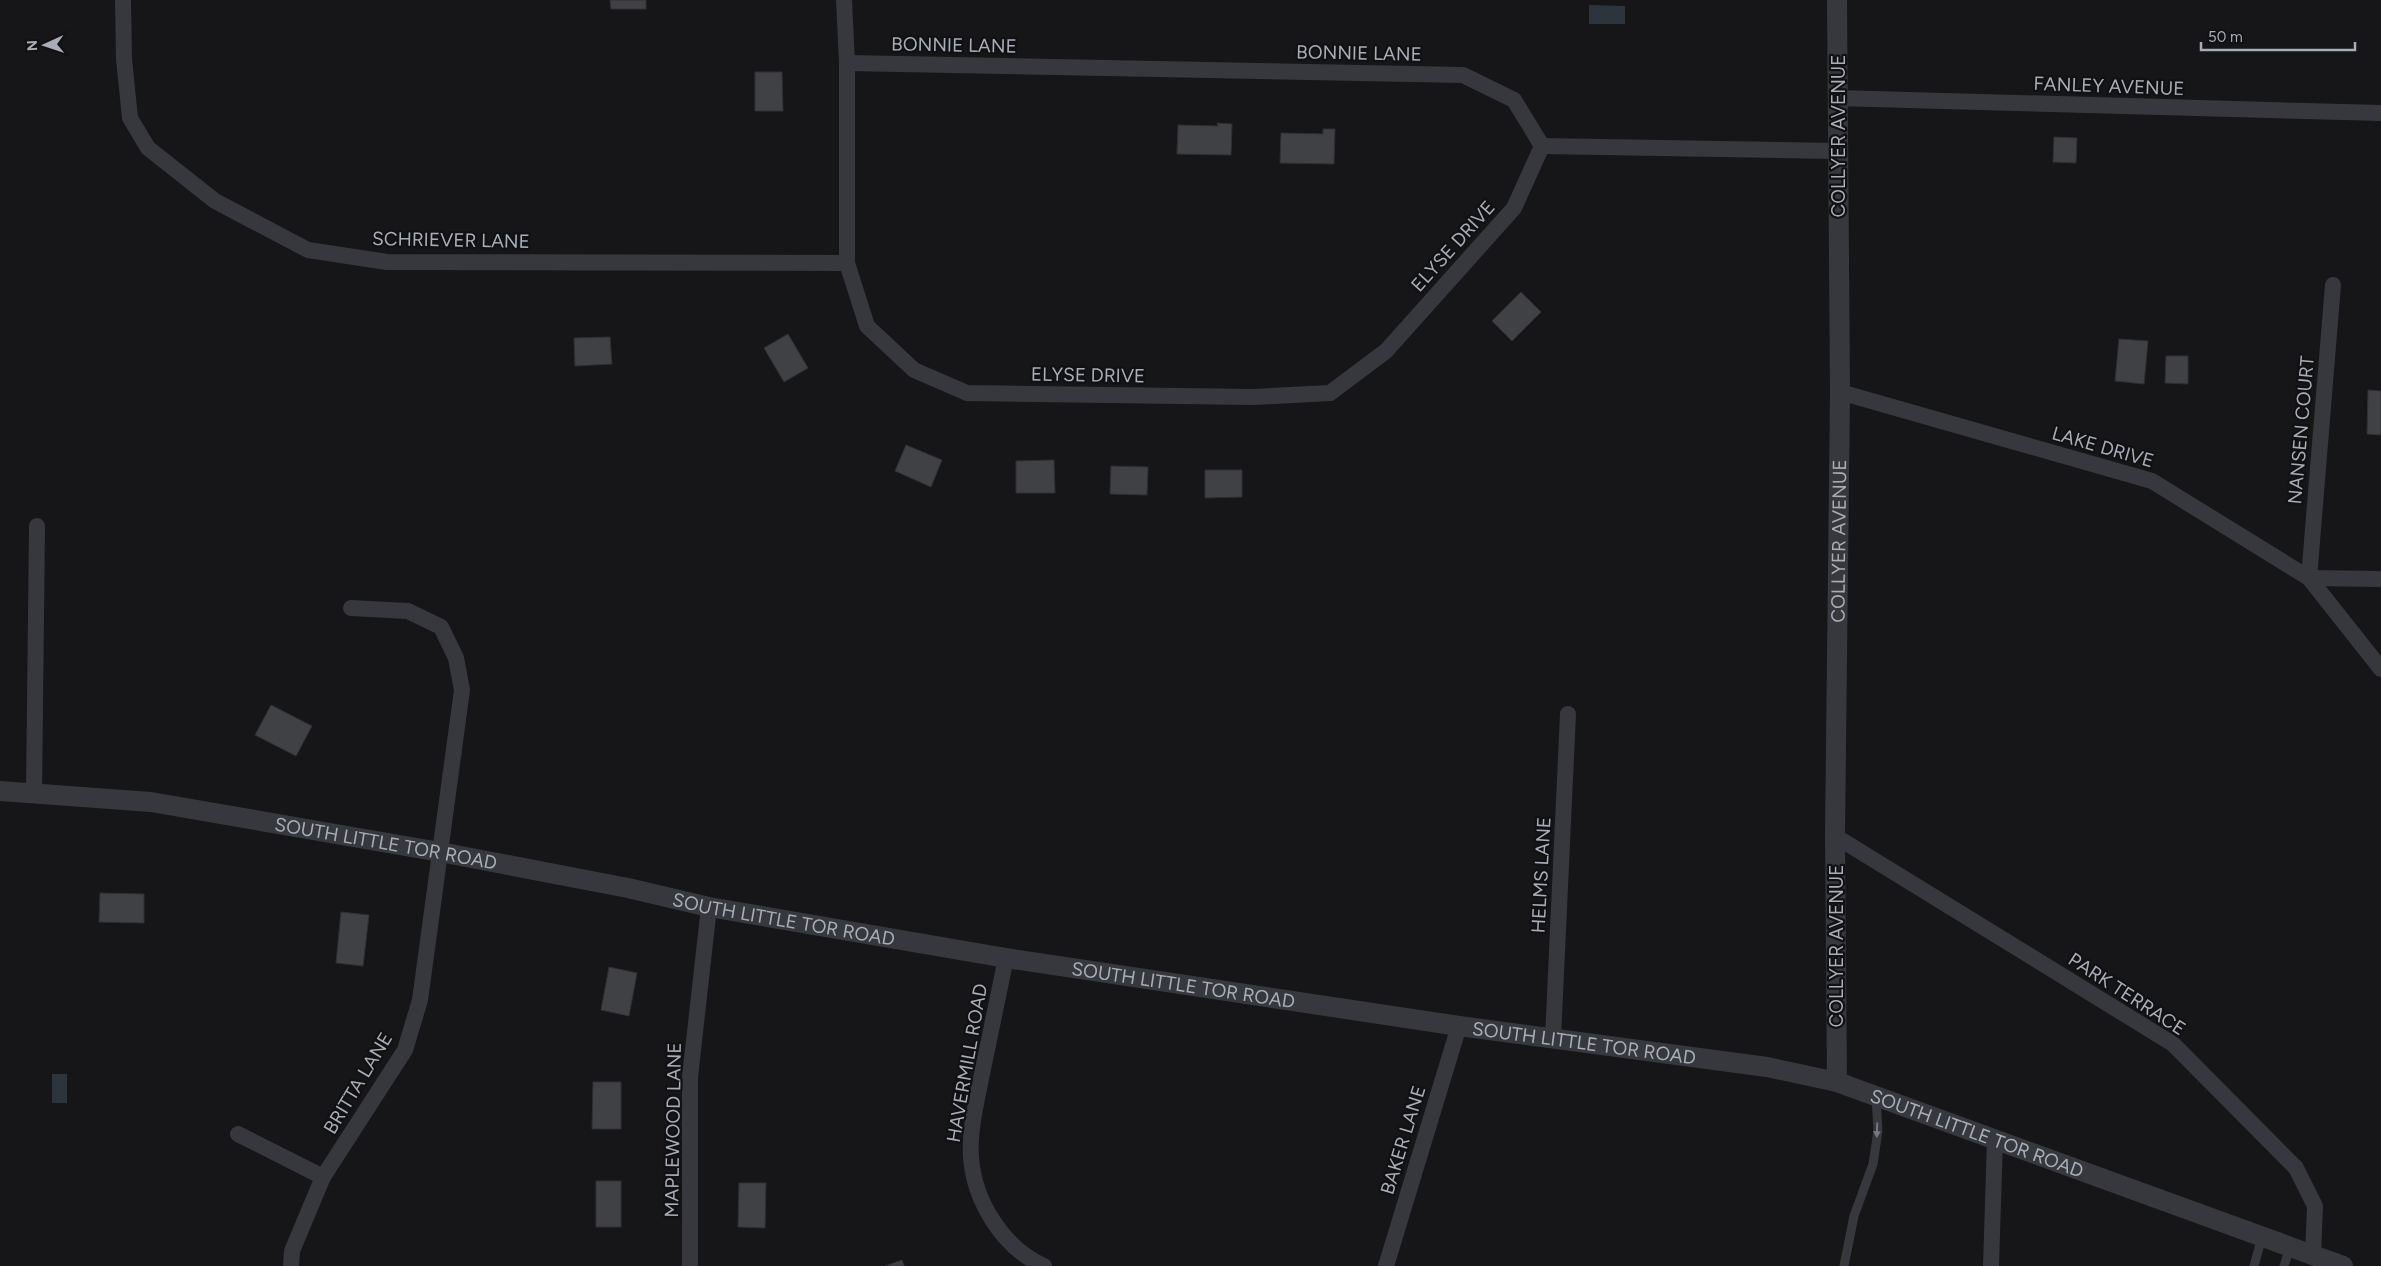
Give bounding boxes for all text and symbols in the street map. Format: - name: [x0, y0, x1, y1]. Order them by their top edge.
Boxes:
- north arrow: [20, 20, 70, 70]
- scale bar: [2201, 20, 2355, 52]
- text: 50 m: [2208, 28, 2243, 46]
- street label: BONNIE LANE: [891, 32, 1017, 58]
- text: N: [24, 40, 41, 52]
- street label: BONNIE LANE: [1296, 40, 1422, 66]
- street label: COLLYER AVENUE: [1827, 54, 1850, 218]
- street label: FANLEY AVENUE: [2033, 72, 2185, 100]
- street label: ELYSE DRIVE: [1406, 196, 1500, 296]
- street label: SCHRIEVER LANE: [372, 227, 530, 253]
- street label: NANSEN COURT: [2283, 354, 2319, 505]
- street label: ELYSE DRIVE: [1031, 363, 1145, 387]
- street label: LAKE DRIVE: [2049, 422, 2157, 472]
- street label: COLLYER AVENUE: [1826, 459, 1851, 623]
- street label: SOUTH LITTLE TOR ROAD: [273, 812, 499, 874]
- street label: HELMS LANE: [1526, 816, 1556, 934]
- street label: COLLYER AVENUE: [1825, 864, 1848, 1028]
- street label: SOUTH LITTLE TOR ROAD: [670, 887, 897, 950]
- street label: PARK TERRACE: [2064, 948, 2190, 1040]
- street label: SOUTH LITTLE TOR ROAD: [1070, 957, 1297, 1013]
- street label: HAVERMILL ROAD: [942, 982, 992, 1144]
- street label: SOUTH LITTLE TOR ROAD: [1471, 1016, 1697, 1069]
- street label: BRITTA LANE: [319, 1028, 397, 1138]
- street label: MAPLEWOOD LANE: [660, 1042, 686, 1218]
- street label: BAKER LANE: [1376, 1083, 1430, 1197]
- street label: SOUTH LITTLE TOR ROAD: [1867, 1084, 2087, 1182]
- one-way arrow: [1873, 1123, 1881, 1139]

